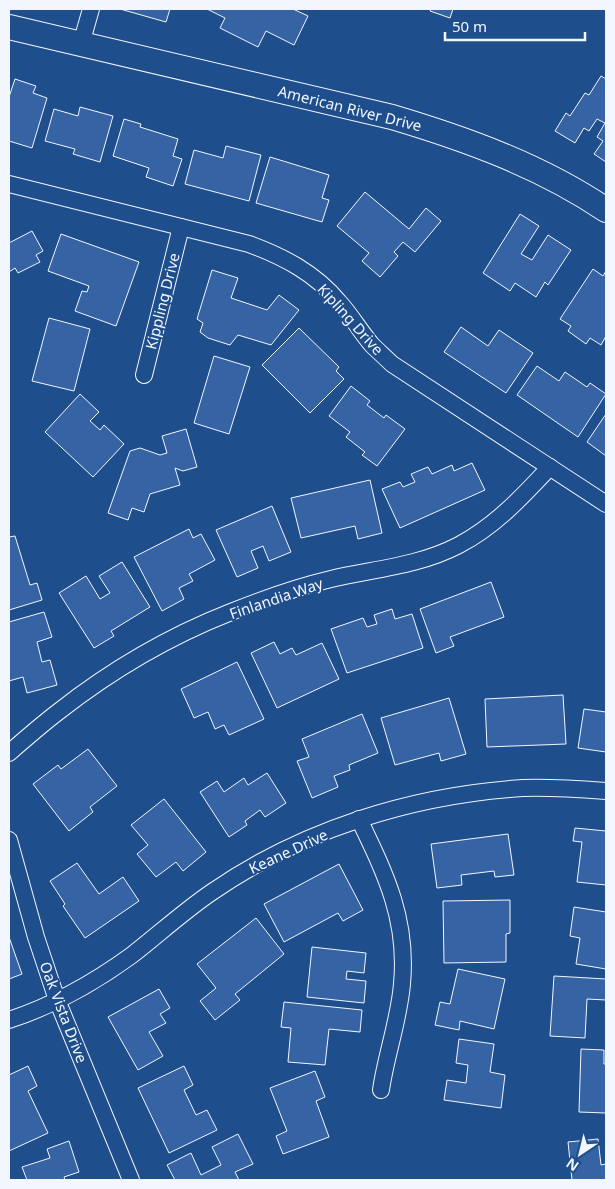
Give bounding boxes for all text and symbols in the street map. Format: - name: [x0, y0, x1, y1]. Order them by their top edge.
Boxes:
- scale bar: [445, 10, 585, 42]
- text: 50 m: [452, 16, 487, 36]
- street label: American River Drive: [276, 80, 424, 136]
- street label: Kippling Drive: [140, 251, 184, 351]
- street label: Kipling Drive: [314, 279, 388, 359]
- street label: Finlandia Way: [227, 573, 326, 623]
- street label: Keane Drive: [245, 824, 331, 878]
- street label: Oak Vista Drive: [36, 959, 92, 1065]
- north arrow: [555, 1129, 605, 1179]
- text: N: [562, 1154, 582, 1176]

